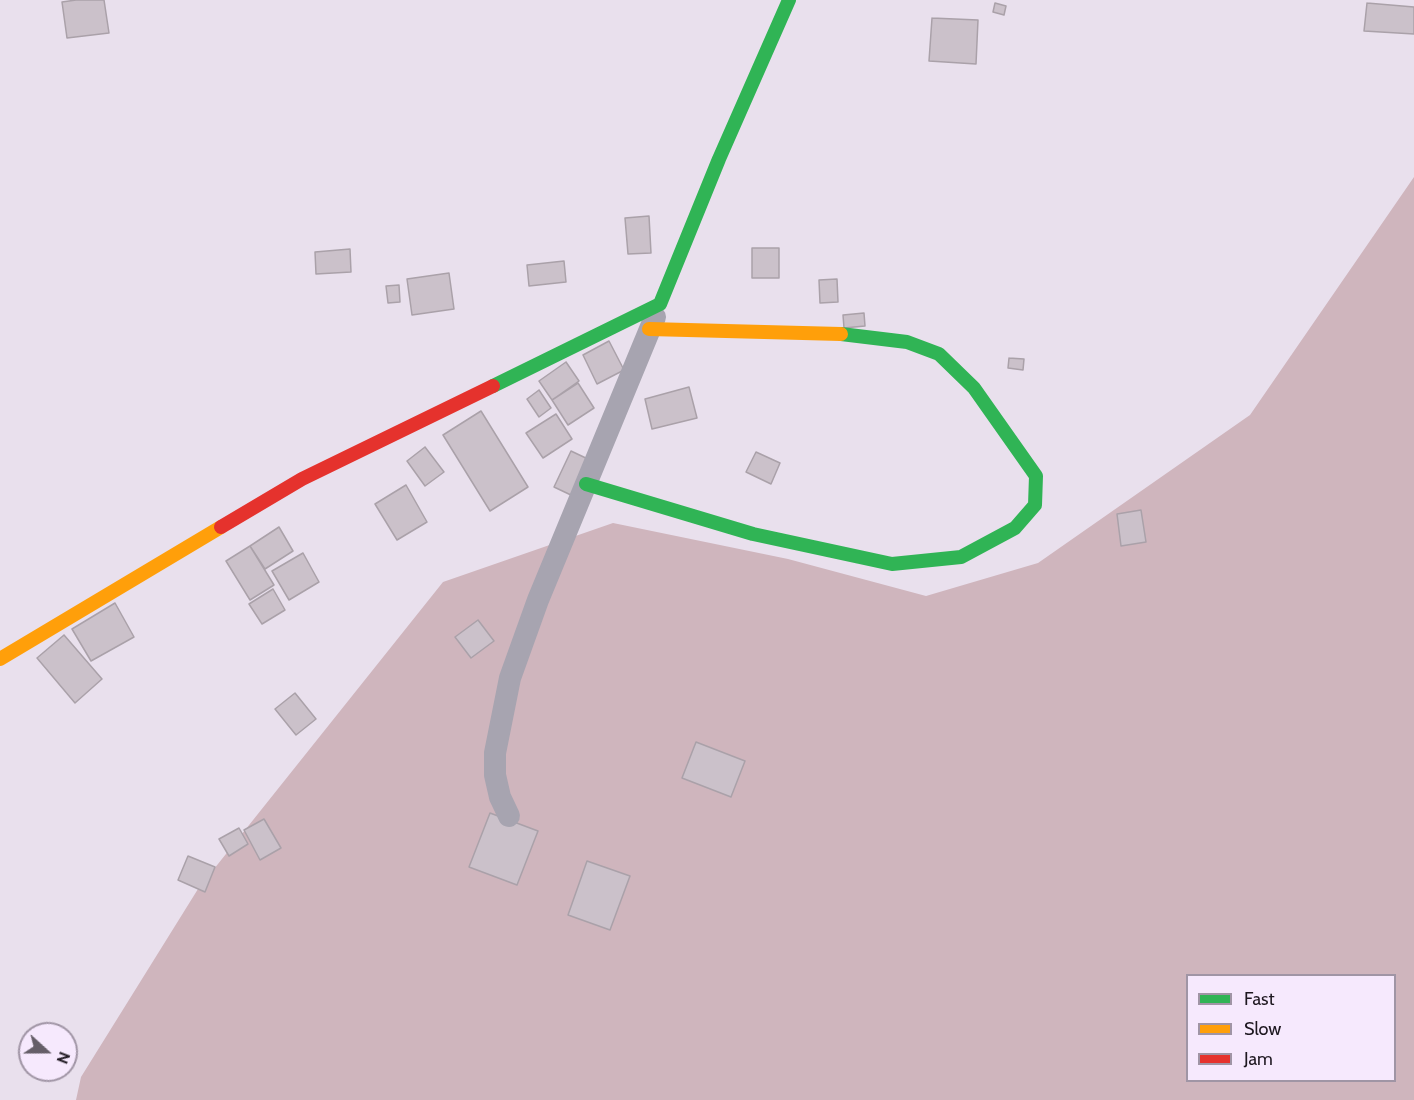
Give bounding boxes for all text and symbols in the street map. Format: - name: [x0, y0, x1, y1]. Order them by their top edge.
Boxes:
- legend: [1186, 974, 1396, 1082]
- text: Fast: [1244, 988, 1275, 1010]
- text: Slow: [1244, 1018, 1281, 1040]
- north arrow: [18, 1022, 78, 1082]
- text: Jam: [1244, 1048, 1273, 1070]
- text: N: [53, 1049, 74, 1067]

